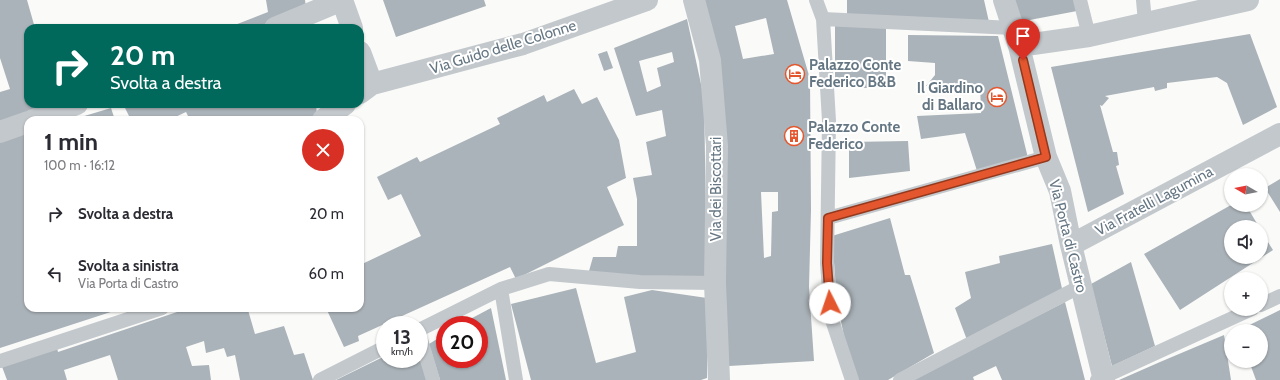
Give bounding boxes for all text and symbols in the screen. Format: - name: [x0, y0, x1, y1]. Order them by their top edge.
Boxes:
- street label: Via Guido delle Colonne: [428, 16, 579, 78]
- pin: [1006, 19, 1040, 60]
- icon: arrive: [1012, 25, 1034, 47]
- text: 20 m: [110, 38, 175, 72]
- icon: right: [44, 40, 96, 92]
- place label: Palazzo Conte Federico B&B: [809, 56, 901, 91]
- hotel icon: Palazzo Conte Federico B&B: [784, 63, 806, 85]
- text: Svolta a destra: [110, 72, 221, 94]
- place label: Il Giardino di Ballaro: [917, 79, 983, 114]
- hotel icon: Il Giardino di Ballaro: [986, 86, 1008, 108]
- place label: Palazzo Conte Federico: [808, 118, 900, 153]
- building icon: Palazzo Conte Federico: [783, 125, 805, 147]
- text: 1 min: [44, 127, 98, 156]
- button: close: [302, 129, 344, 171]
- street label: Via dei Biscottari: [707, 137, 725, 241]
- text: 100 m · 16:12: [44, 157, 115, 173]
- street label: Via Fratelli Lagumina: [1092, 162, 1217, 240]
- north arrow: [1224, 168, 1268, 212]
- map controls: [1224, 168, 1268, 368]
- street label: Via Porta di Castro: [1045, 178, 1091, 294]
- icon: right: [44, 203, 66, 225]
- text: Svolta a destra: [78, 205, 173, 223]
- text: 20 m: [309, 205, 344, 223]
- button: sound: [1224, 220, 1268, 264]
- text: Svolta a sinistra: [78, 257, 179, 275]
- icon: left: [44, 263, 66, 285]
- text: 60 m: [308, 265, 344, 283]
- button: +: [1224, 272, 1268, 316]
- text: Via Porta di Castro: [78, 275, 179, 291]
- position arrow: [809, 282, 851, 324]
- speed limit sign: 20: [436, 316, 488, 368]
- button: −: [1224, 324, 1268, 368]
- text: 13: [393, 325, 411, 349]
- text: km/h: [391, 345, 413, 358]

